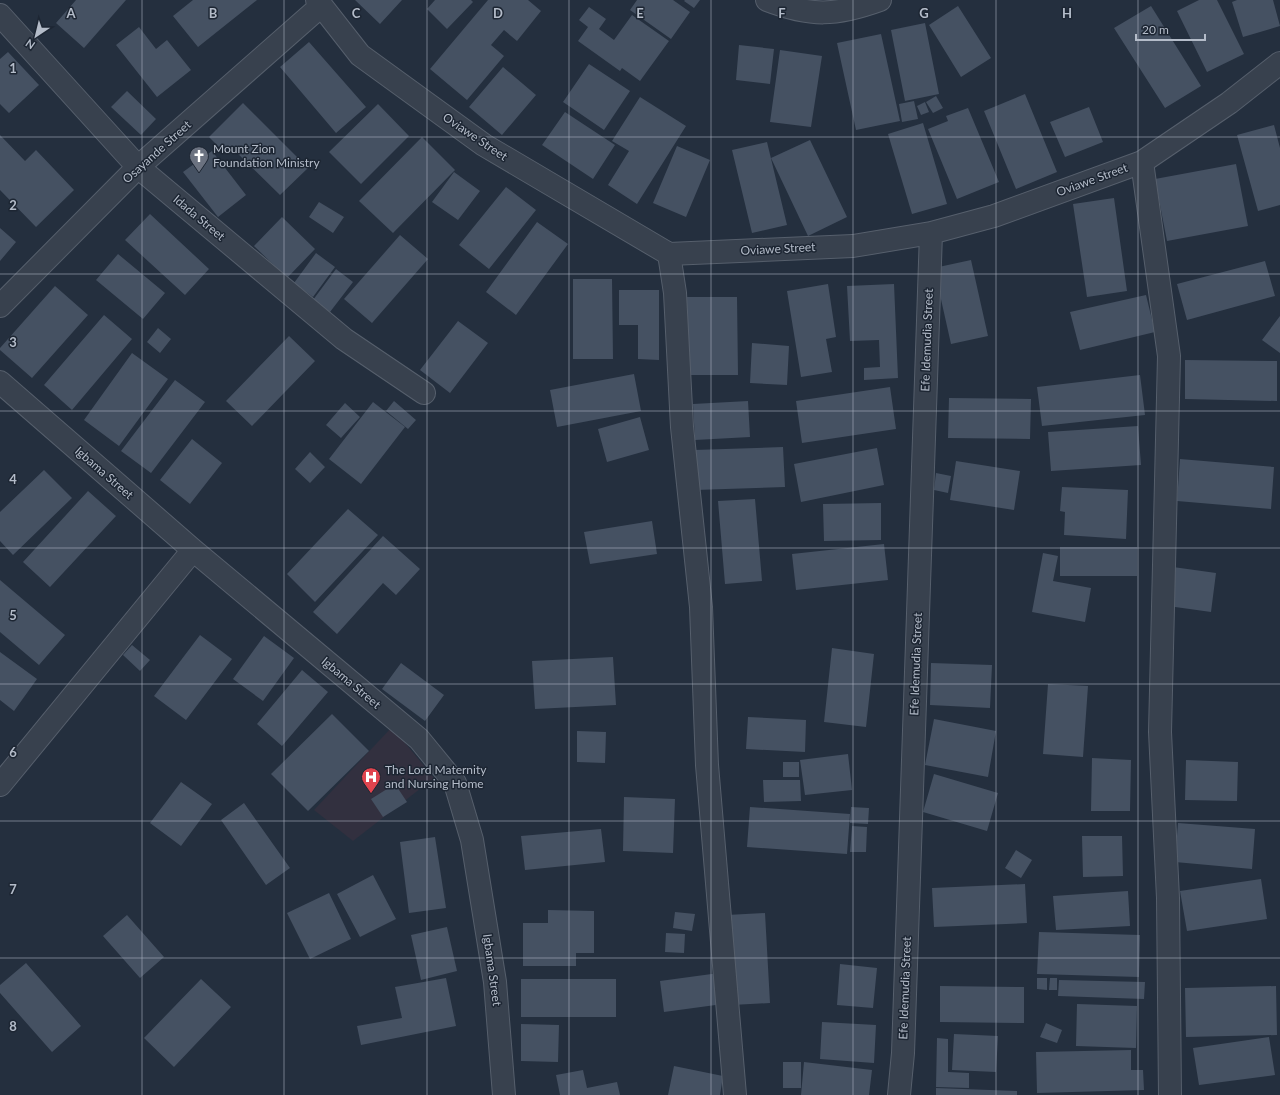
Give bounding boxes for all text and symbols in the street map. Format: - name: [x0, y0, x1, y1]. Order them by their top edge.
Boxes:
- text: A: [65, 5, 76, 21]
- text: B: [209, 5, 218, 21]
- text: C: [352, 5, 361, 21]
- text: D: [493, 5, 503, 21]
- text: E: [636, 5, 644, 21]
- text: F: [778, 5, 786, 21]
- text: G: [919, 5, 929, 21]
- text: H: [1062, 5, 1072, 21]
- north arrow: [16, 16, 56, 56]
- scale bar: [1136, 16, 1205, 42]
- text: 20 m: [1142, 22, 1169, 37]
- text: N: [23, 37, 37, 52]
- text: 1: [9, 60, 17, 76]
- street label: Oviawe Street: [440, 109, 511, 164]
- street label: Osayande Street: [119, 116, 195, 186]
- place label: Mount Zion Foundation Ministry: [213, 141, 320, 170]
- church icon: Mount Zion Foundation Ministry: [188, 145, 210, 173]
- street label: Oviawe Street: [1054, 159, 1130, 199]
- street label: Idada Street: [170, 192, 229, 244]
- text: 2: [9, 197, 17, 213]
- street label: Oviawe Street: [740, 239, 816, 258]
- street label: Efe Idemudia Street: [917, 287, 936, 392]
- text: 3: [9, 334, 17, 350]
- street label: Igbama Street: [72, 443, 137, 503]
- text: 4: [9, 471, 17, 487]
- text: 5: [9, 607, 17, 623]
- street label: Efe Idemudia Street: [906, 611, 925, 716]
- street label: Igbama Street: [319, 654, 384, 712]
- text: 6: [9, 744, 17, 760]
- place label: The Lord Maternity and Nursing Home: [385, 762, 487, 791]
- hospital icon: The Lord Maternity and Nursing Home: [360, 766, 382, 794]
- text: 7: [9, 881, 17, 897]
- street label: Igbama Street: [480, 933, 505, 1008]
- street label: Efe Idemudia Street: [895, 935, 914, 1040]
- text: 8: [9, 1018, 17, 1034]

